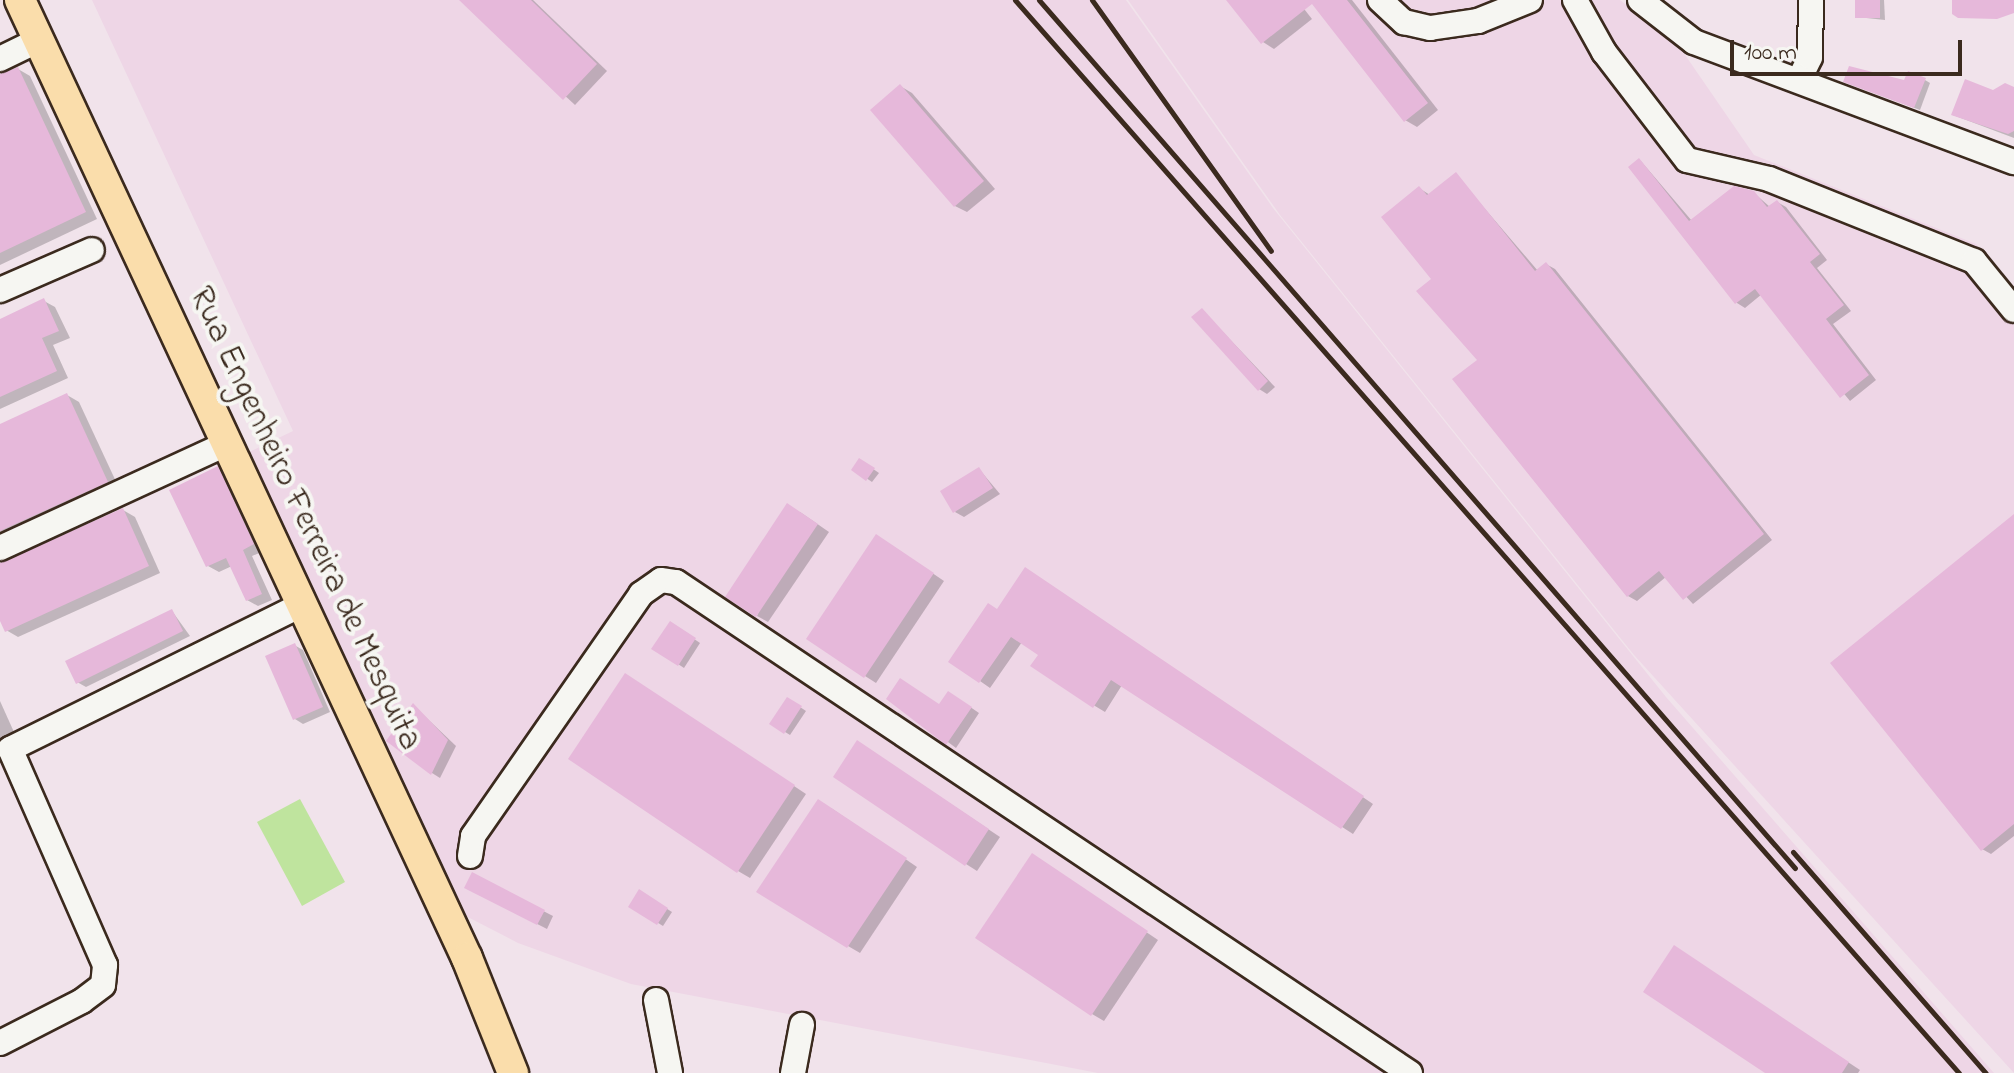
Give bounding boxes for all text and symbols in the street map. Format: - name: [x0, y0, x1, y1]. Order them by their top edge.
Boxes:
- scale bar: [1734, 24, 1966, 74]
- text: 100 m: [1744, 36, 1797, 71]
- street label: Rua Engenheiro Ferreira de Mesquita: [179, 281, 429, 757]

